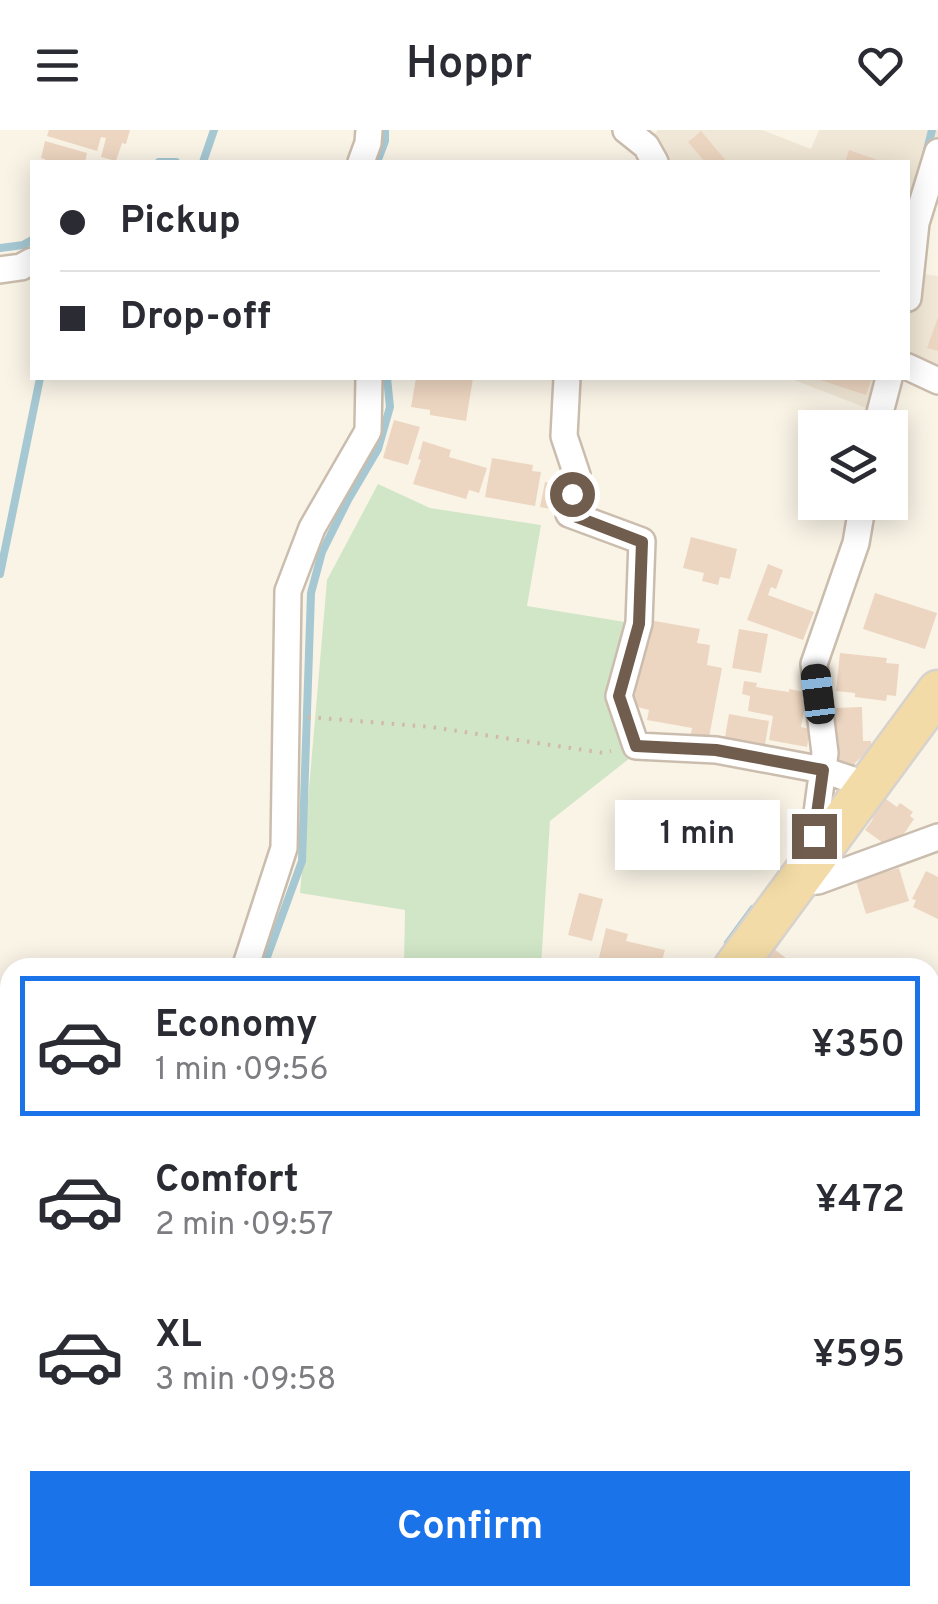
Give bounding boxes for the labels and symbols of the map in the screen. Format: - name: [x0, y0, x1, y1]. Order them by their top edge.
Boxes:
- route start: [550, 472, 595, 517]
- car: [799, 662, 837, 726]
- callout: 1 min: [614, 801, 779, 871]
- route end: [792, 814, 837, 859]

